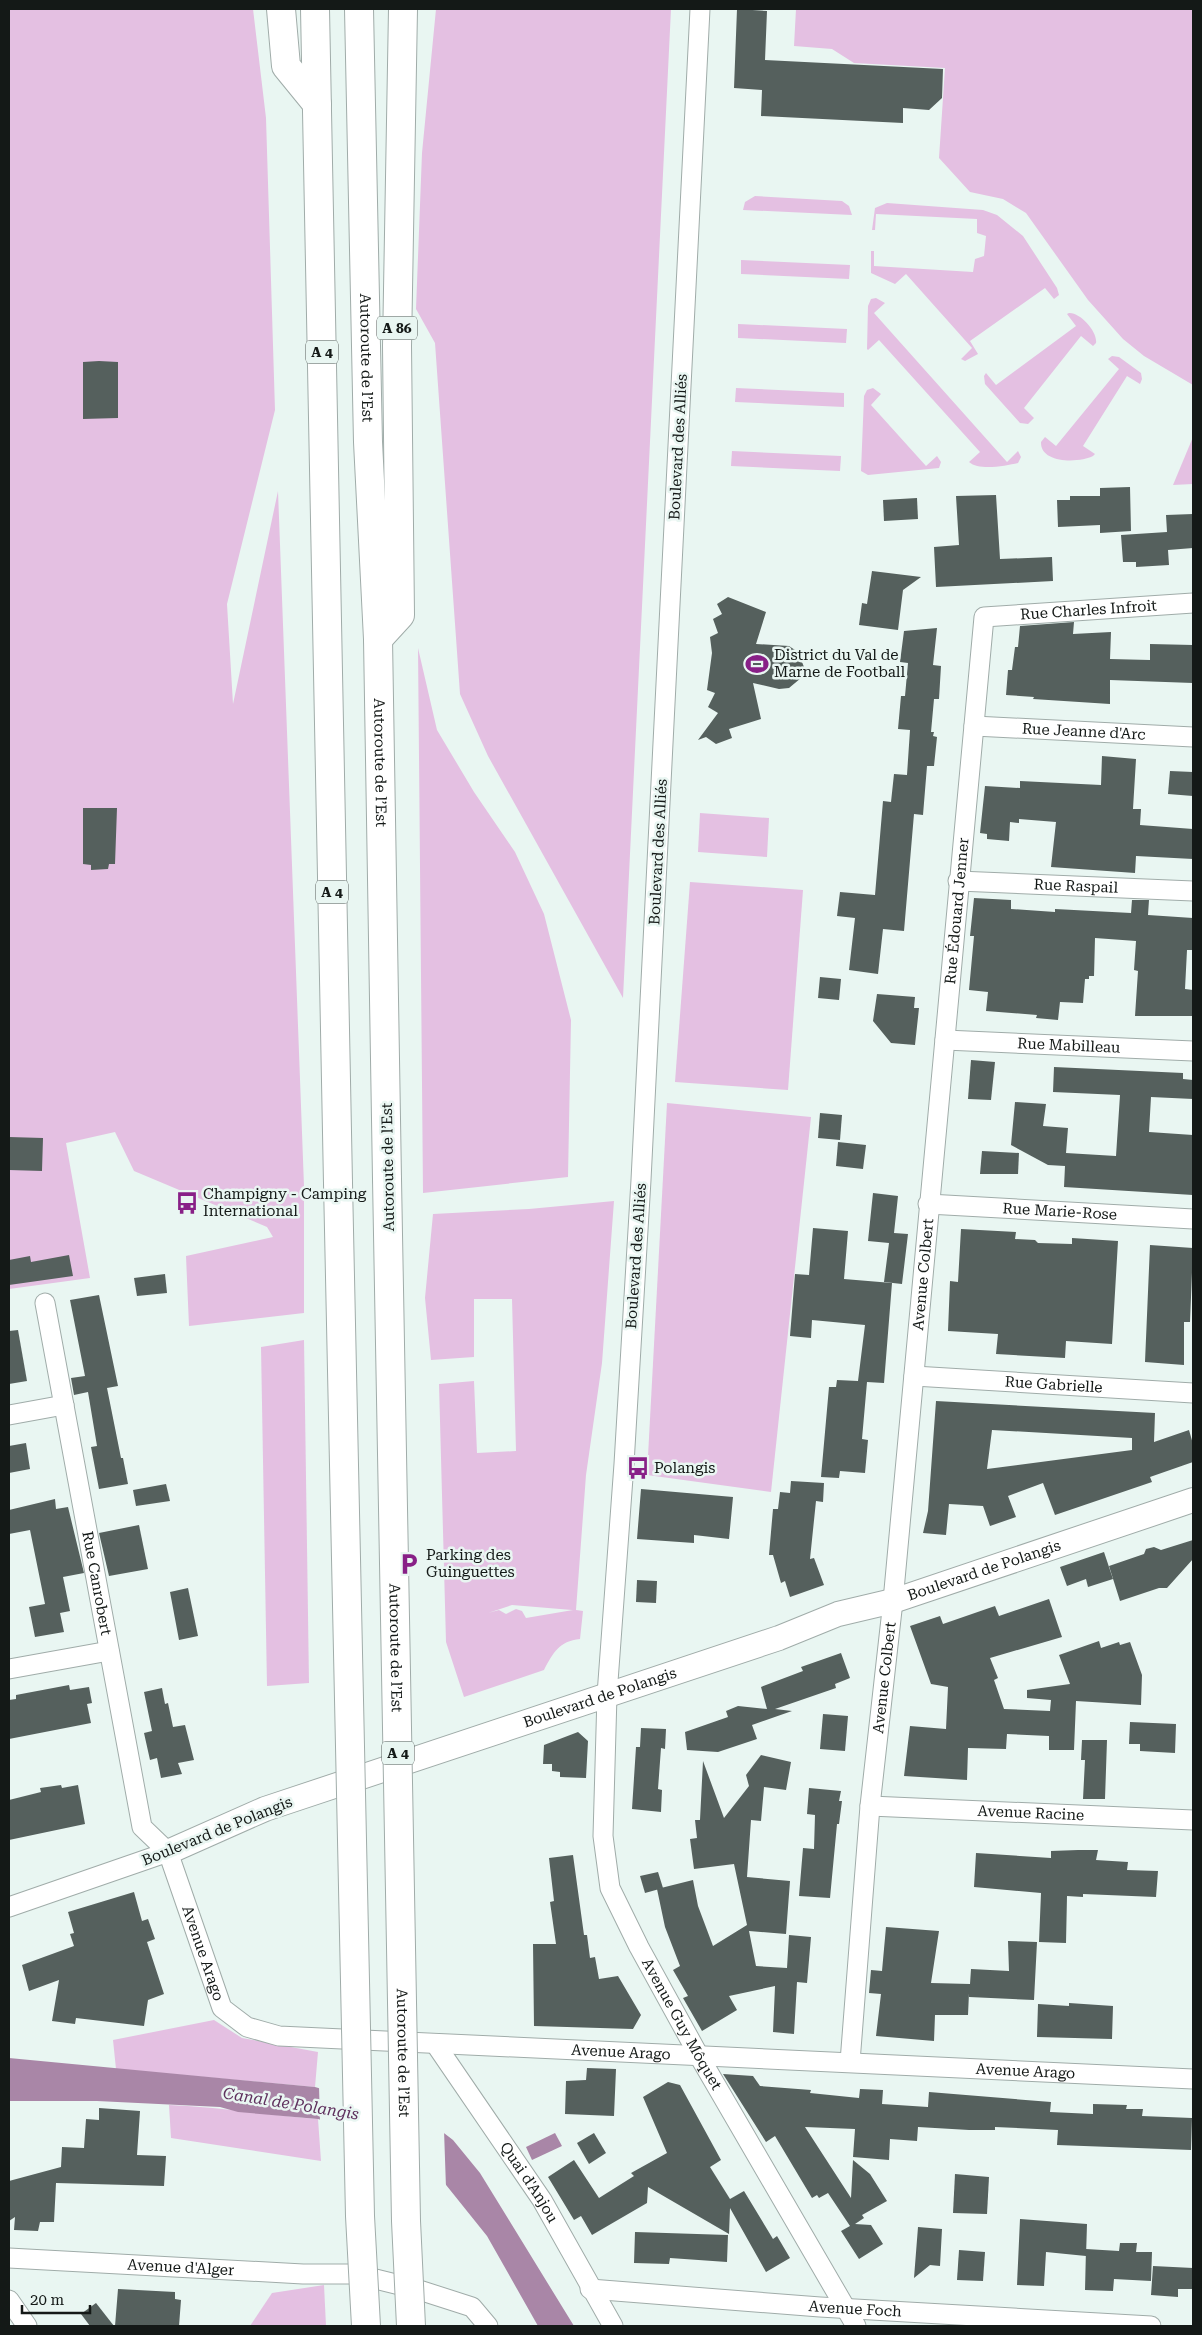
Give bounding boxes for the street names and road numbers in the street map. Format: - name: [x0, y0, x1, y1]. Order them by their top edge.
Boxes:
- street label: Autoroute de l’Est: [356, 293, 377, 423]
- road number: A 86: [377, 316, 417, 339]
- road number: A 4: [306, 341, 338, 364]
- street label: Boulevard des Alliés: [665, 374, 691, 520]
- street label: Rue Charles Infroit: [1020, 596, 1158, 624]
- street label: Autoroute de l’Est: [370, 698, 390, 828]
- street label: Rue Jeanne d'Arc: [1022, 719, 1146, 744]
- street label: Boulevard des Alliés: [645, 779, 671, 925]
- street label: Rue Édouard Jenner: [941, 837, 973, 985]
- street label: Rue Raspail: [1033, 875, 1119, 897]
- road number: A 4: [316, 880, 348, 904]
- street label: Rue Mabilleau: [1017, 1034, 1121, 1057]
- street label: Autoroute de l’Est: [378, 1102, 398, 1231]
- street label: Boulevard des Alliés: [622, 1182, 650, 1330]
- street label: Rue Marie-Rose: [1002, 1199, 1117, 1224]
- street label: Avenue Colbert: [909, 1217, 937, 1331]
- street label: Rue Gabrielle: [1004, 1373, 1103, 1396]
- street label: Rue Canrobert: [78, 1530, 115, 1637]
- street label: Boulevard de Polangis: [905, 1536, 1063, 1605]
- street label: Autoroute de l’Est: [385, 1583, 406, 1713]
- street label: Avenue Colbert: [869, 1620, 900, 1734]
- street label: Boulevard de Polangis: [521, 1664, 679, 1731]
- road number: A 4: [382, 1742, 414, 1765]
- street label: Boulevard de Polangis: [139, 1793, 295, 1869]
- street label: Avenue Racine: [977, 1802, 1085, 1824]
- street label: Avenue Arago: [178, 1903, 228, 2003]
- street label: Avenue Guy Môquet: [638, 1955, 726, 2093]
- street label: Autoroute de l’Est: [393, 1988, 413, 2118]
- street label: Avenue Arago: [571, 2041, 671, 2063]
- street label: Avenue Arago: [975, 2060, 1076, 2082]
- street label: Quai d'Anjou: [496, 2139, 562, 2226]
- street label: Avenue d'Alger: [127, 2255, 235, 2279]
- street label: Avenue Foch: [808, 2297, 903, 2321]

